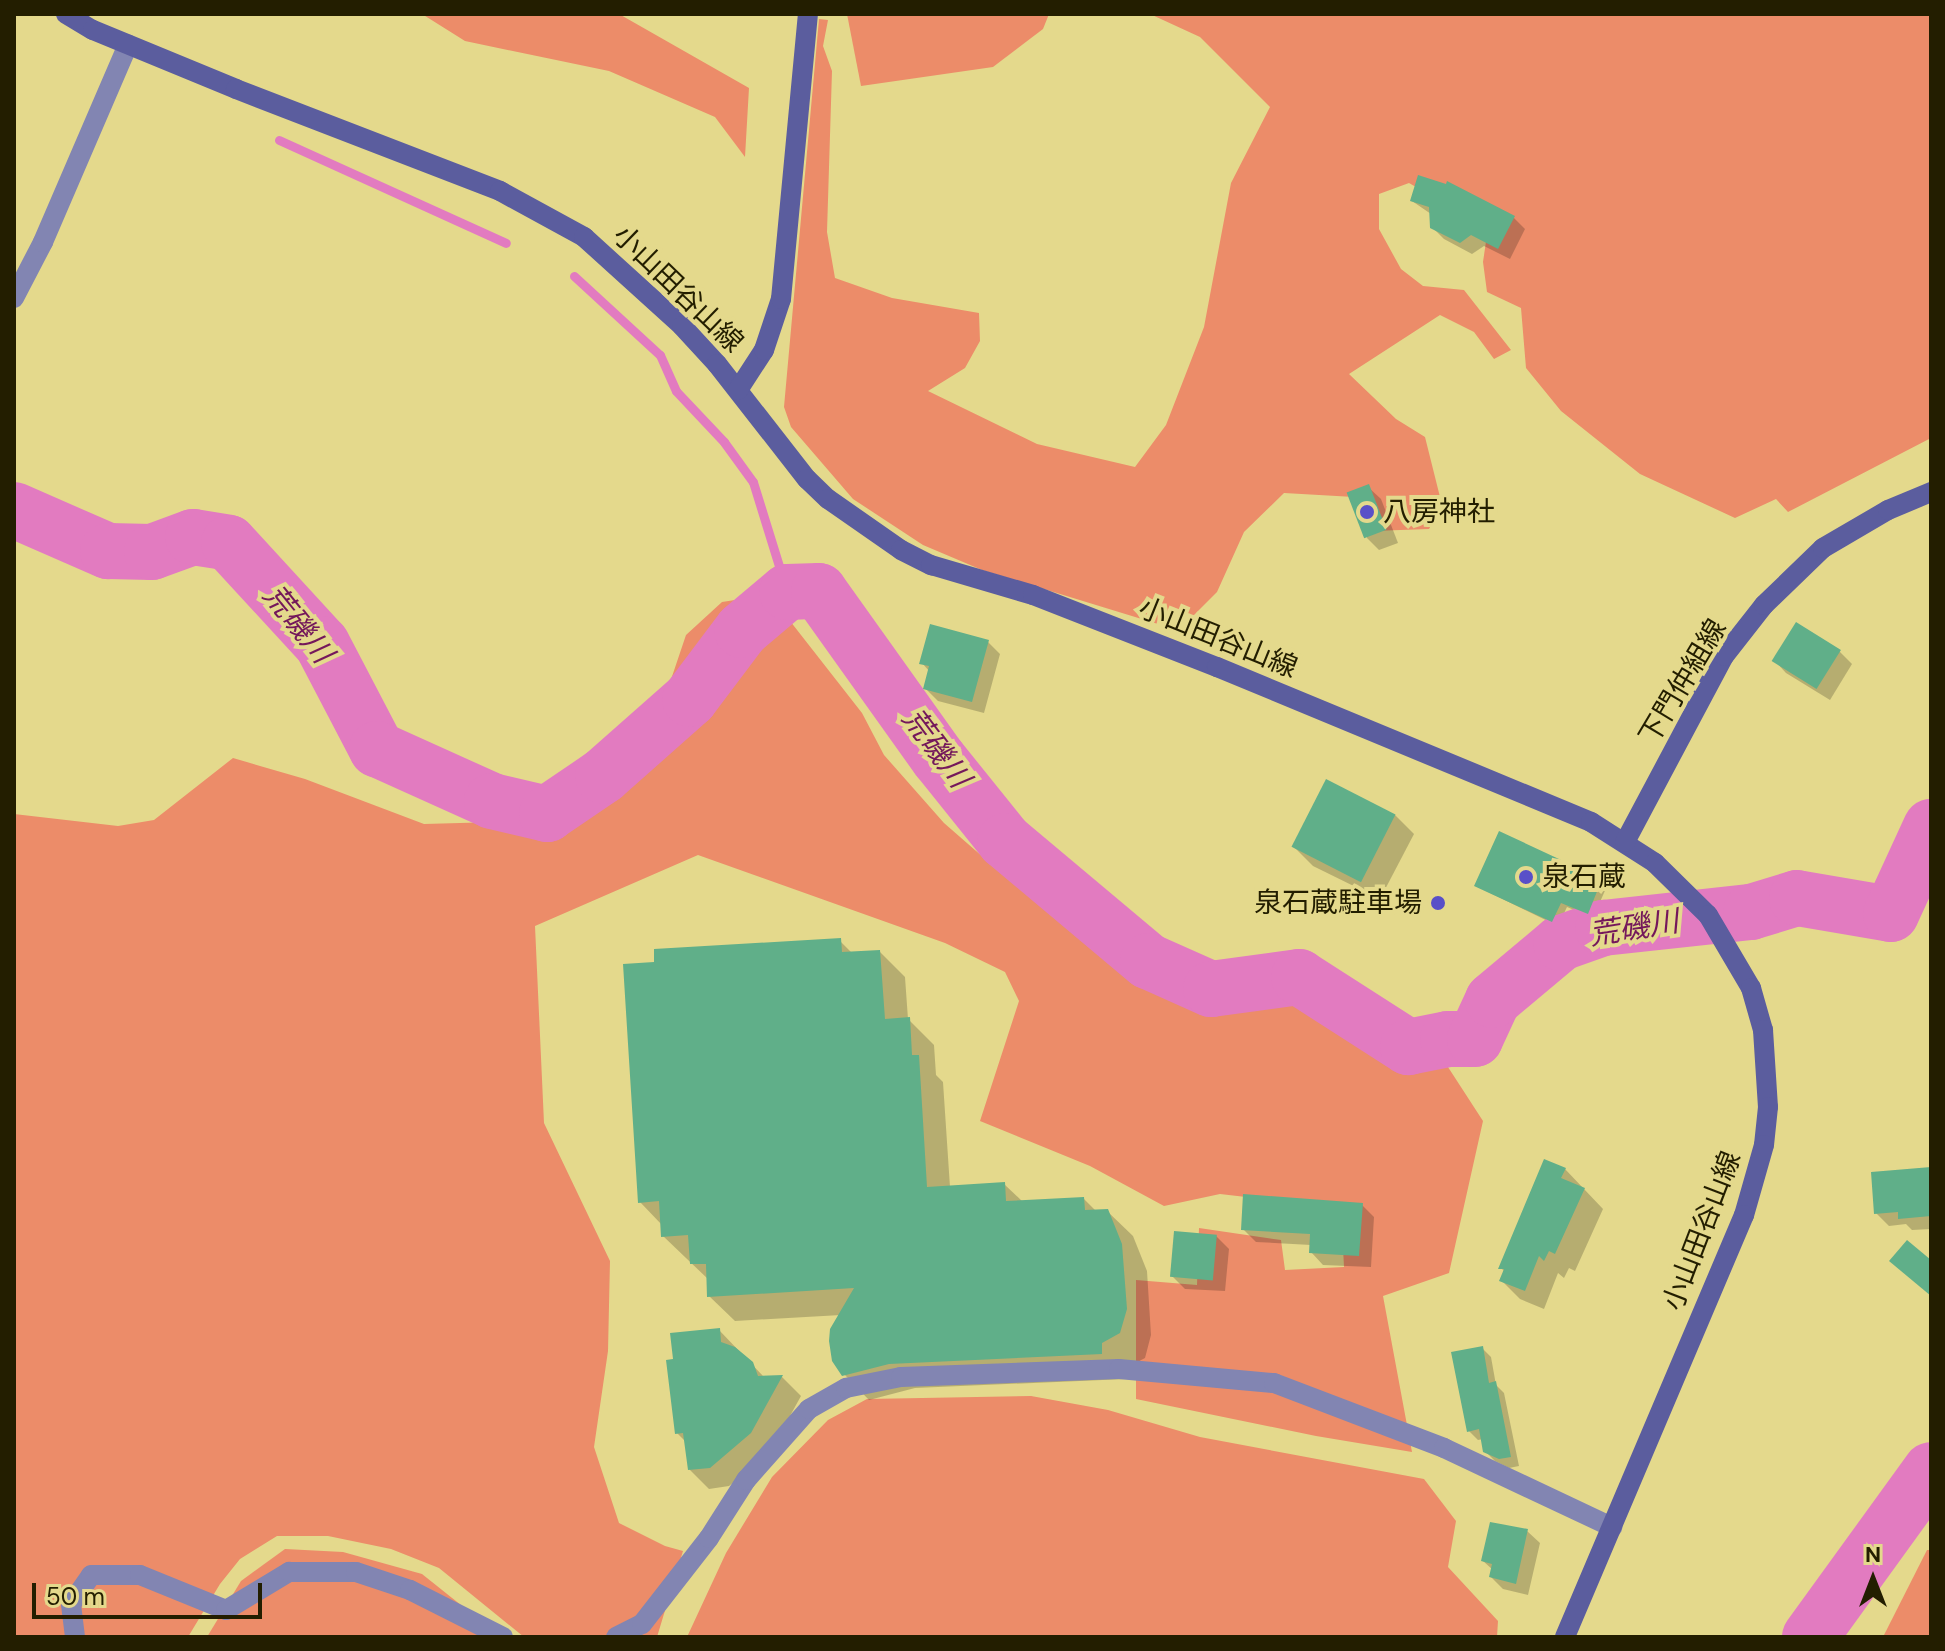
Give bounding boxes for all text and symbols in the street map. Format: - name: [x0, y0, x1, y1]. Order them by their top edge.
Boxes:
- street label: 小山田谷山線: [606, 219, 750, 359]
- place label: 八房神社: [1383, 495, 1495, 529]
- marker: 八房神社: [1358, 503, 1376, 521]
- water label: 荒磯川: [256, 578, 340, 670]
- street label: 小山田谷山線: [1134, 591, 1302, 685]
- street label: 下門仲組線: [1633, 613, 1733, 751]
- water label: 荒磯川: [895, 701, 977, 795]
- place label: 泉石蔵: [1542, 860, 1626, 894]
- marker: 泉石蔵: [1517, 868, 1535, 886]
- place label: 泉石蔵駐車場: [1254, 886, 1422, 920]
- marker: 泉石蔵駐車場: [1429, 894, 1447, 912]
- water label: 荒磯川: [1587, 903, 1681, 953]
- street label: 小山田谷山線: [1656, 1147, 1748, 1315]
- north arrow: [1833, 1539, 1913, 1619]
- text: N: [1865, 1540, 1881, 1569]
- scale bar: [36, 1567, 266, 1617]
- text: 50 m: [46, 1581, 105, 1612]

